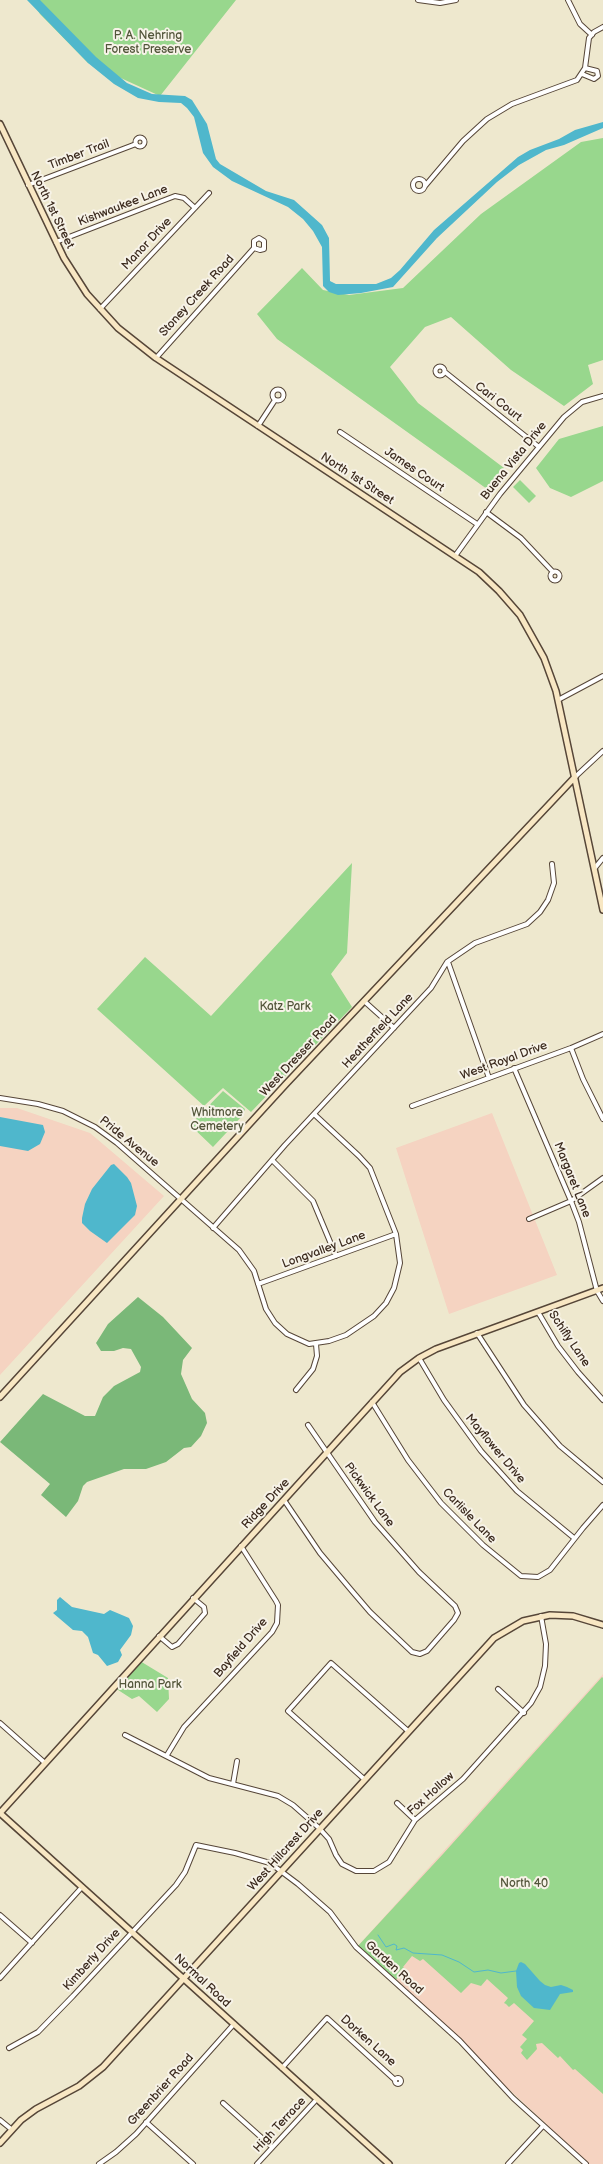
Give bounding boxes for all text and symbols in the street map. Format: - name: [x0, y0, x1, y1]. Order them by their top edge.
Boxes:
- park label: P. A. Nehring Forest Preserve: [105, 29, 191, 57]
- street label: Timber Trail: [47, 137, 111, 173]
- street label: North 1st Street: [27, 169, 77, 251]
- street label: Kishwaukee Lane: [76, 182, 170, 230]
- street label: Manor Drive: [119, 215, 175, 273]
- street label: Stoney Creek Road: [157, 252, 237, 340]
- street label: Cari Court: [472, 379, 524, 425]
- street label: Buena Vista Drive: [478, 419, 550, 503]
- street label: James Court: [381, 445, 447, 495]
- street label: North 1st Street: [318, 450, 396, 508]
- street label: Heatherfield Lane: [340, 991, 416, 1071]
- park label: Katz Park: [259, 1000, 311, 1014]
- street label: West Dresser Road: [258, 1012, 340, 1100]
- street label: West Royal Drive: [459, 1039, 549, 1083]
- park label: Whitmore Cemetery: [190, 1106, 244, 1134]
- street label: Pride Avenue: [96, 1114, 162, 1170]
- street label: Margaret Lane: [550, 1140, 594, 1220]
- street label: Longvalley Lane: [280, 1228, 368, 1272]
- street label: Schifly Lane: [545, 1308, 593, 1370]
- street label: Mayflower Drive: [462, 1411, 528, 1487]
- street label: Pickwick Lane: [341, 1460, 397, 1530]
- street label: Ridge Drive: [239, 1476, 293, 1532]
- street label: Carlisle Lane: [439, 1485, 499, 1547]
- street label: Bayfield Drive: [211, 1615, 271, 1681]
- park label: Hanna Park: [118, 1678, 182, 1692]
- street label: Fox Hollow: [405, 1769, 457, 1819]
- street label: West Hillcrest Drive: [245, 1806, 327, 1894]
- park label: North 40: [500, 1877, 548, 1891]
- street label: Kimberly Drive: [60, 1926, 124, 1994]
- street label: Garden Road: [362, 1938, 426, 1998]
- street label: Normal Road: [171, 1951, 233, 2011]
- street label: Dorken Lane: [337, 2012, 399, 2070]
- street label: Greenbrier Road: [125, 2051, 197, 2129]
- street label: High Terrace: [251, 2094, 309, 2156]

